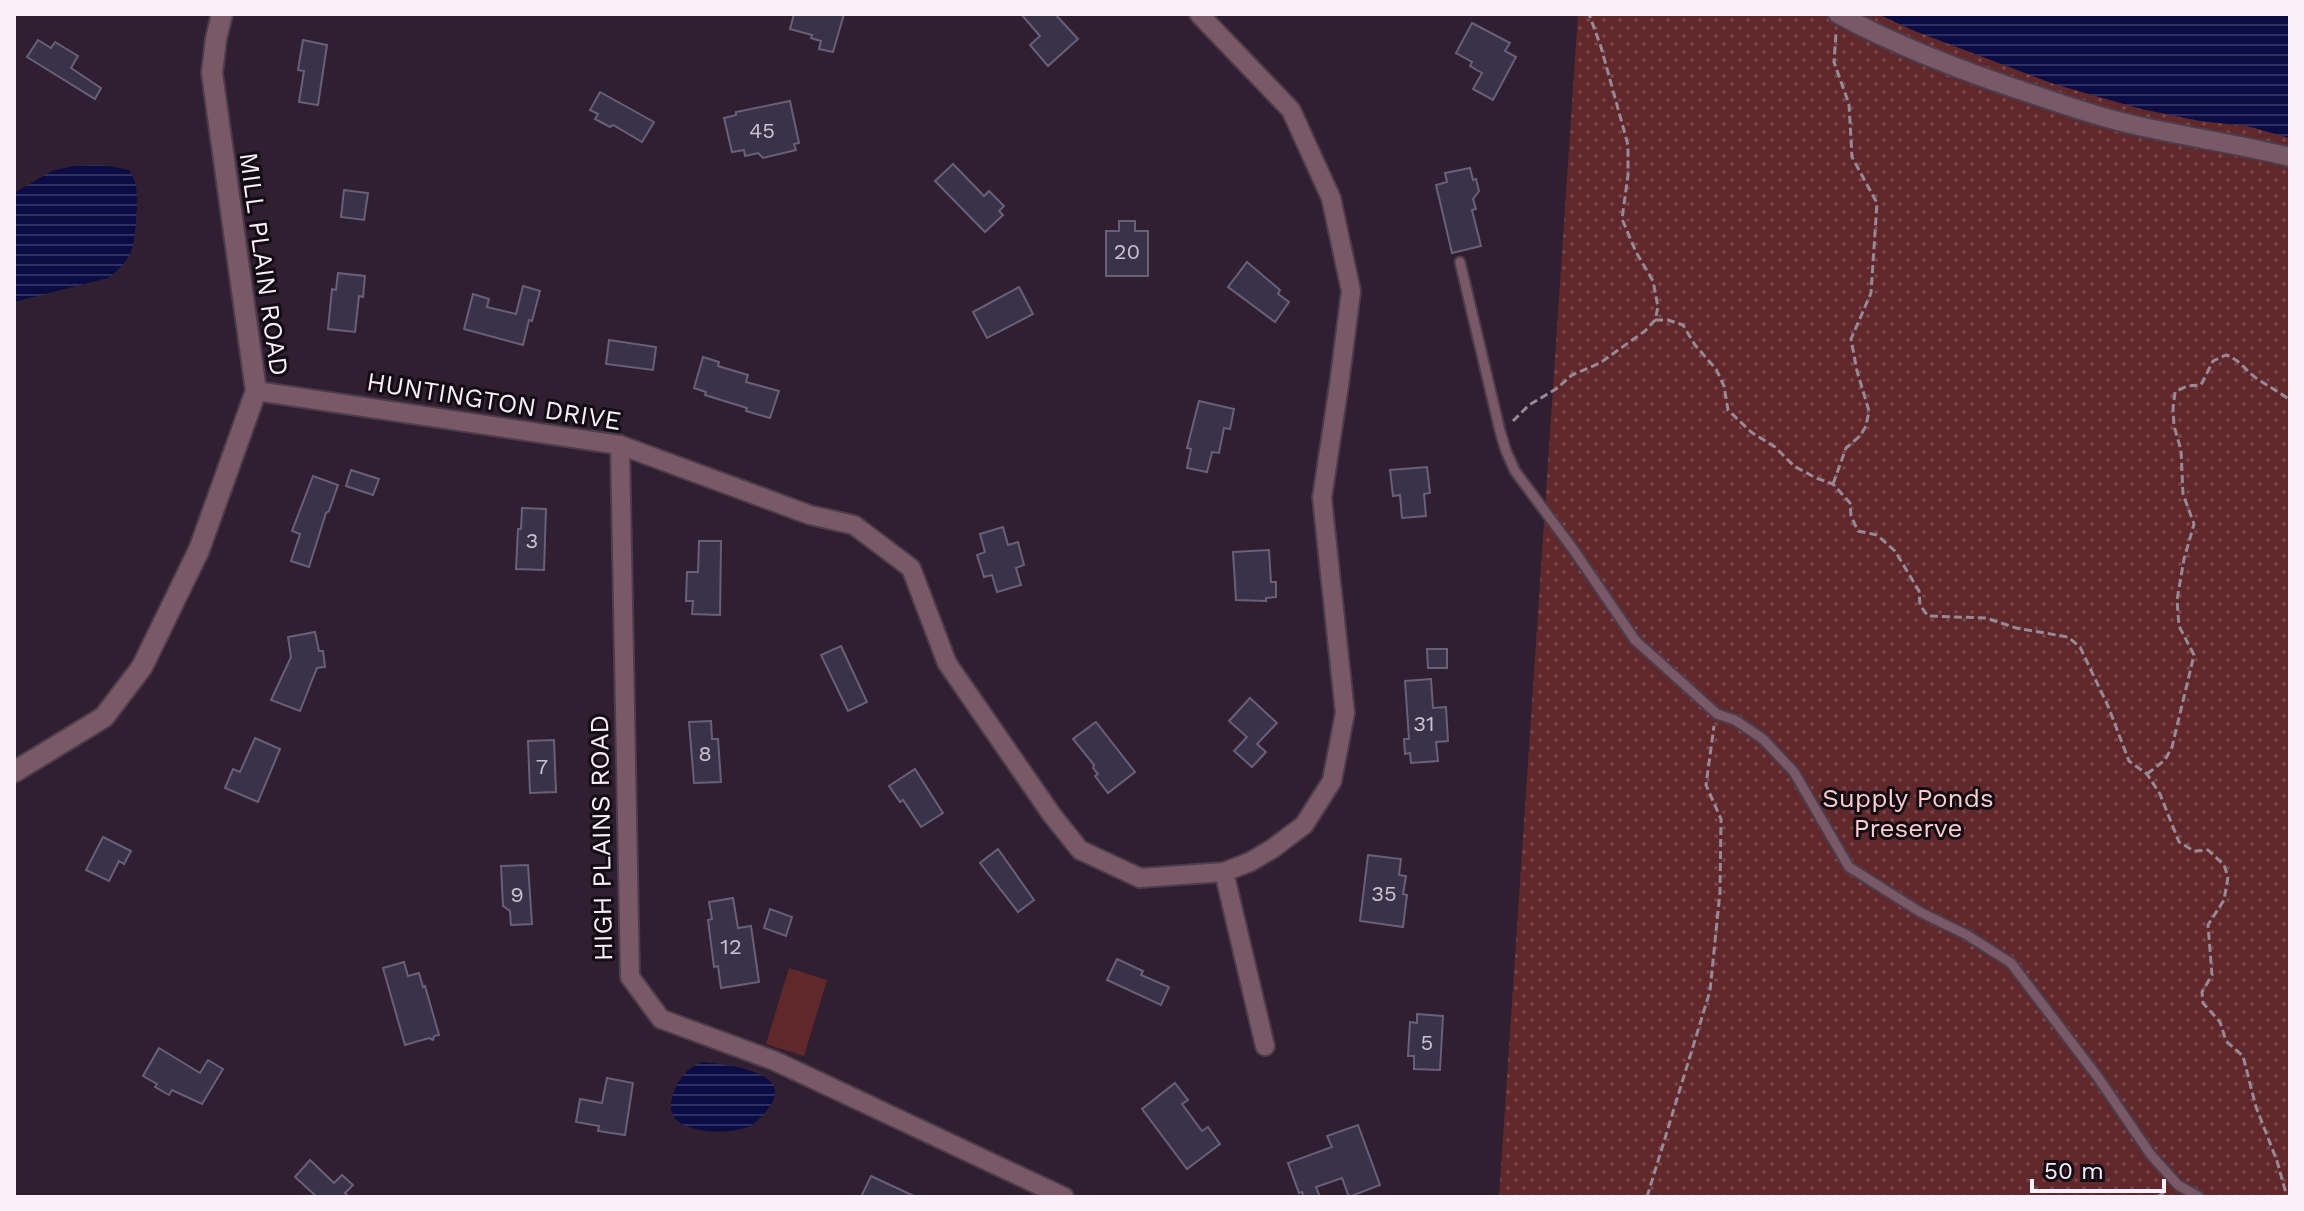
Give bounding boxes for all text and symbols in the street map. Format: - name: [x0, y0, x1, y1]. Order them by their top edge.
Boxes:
- house number: 45: [749, 118, 775, 143]
- street label: MILL PLAIN ROAD: [233, 150, 295, 378]
- house number: 20: [1114, 239, 1140, 264]
- street label: HUNTINGTON DRIVE: [365, 366, 623, 436]
- house number: 3: [526, 528, 538, 553]
- house number: 31: [1413, 711, 1435, 736]
- street label: HIGH PLAINS ROAD: [584, 715, 618, 961]
- house number: 8: [698, 741, 712, 766]
- house number: 7: [536, 754, 548, 779]
- park label: Supply Ponds Preserve: [1822, 783, 1994, 843]
- house number: 35: [1371, 881, 1397, 906]
- house number: 9: [510, 882, 524, 907]
- house number: 12: [720, 934, 742, 959]
- house number: 5: [1421, 1030, 1433, 1055]
- scale bar: [2032, 1143, 2164, 1193]
- text: 50 m: [2044, 1157, 2104, 1185]

